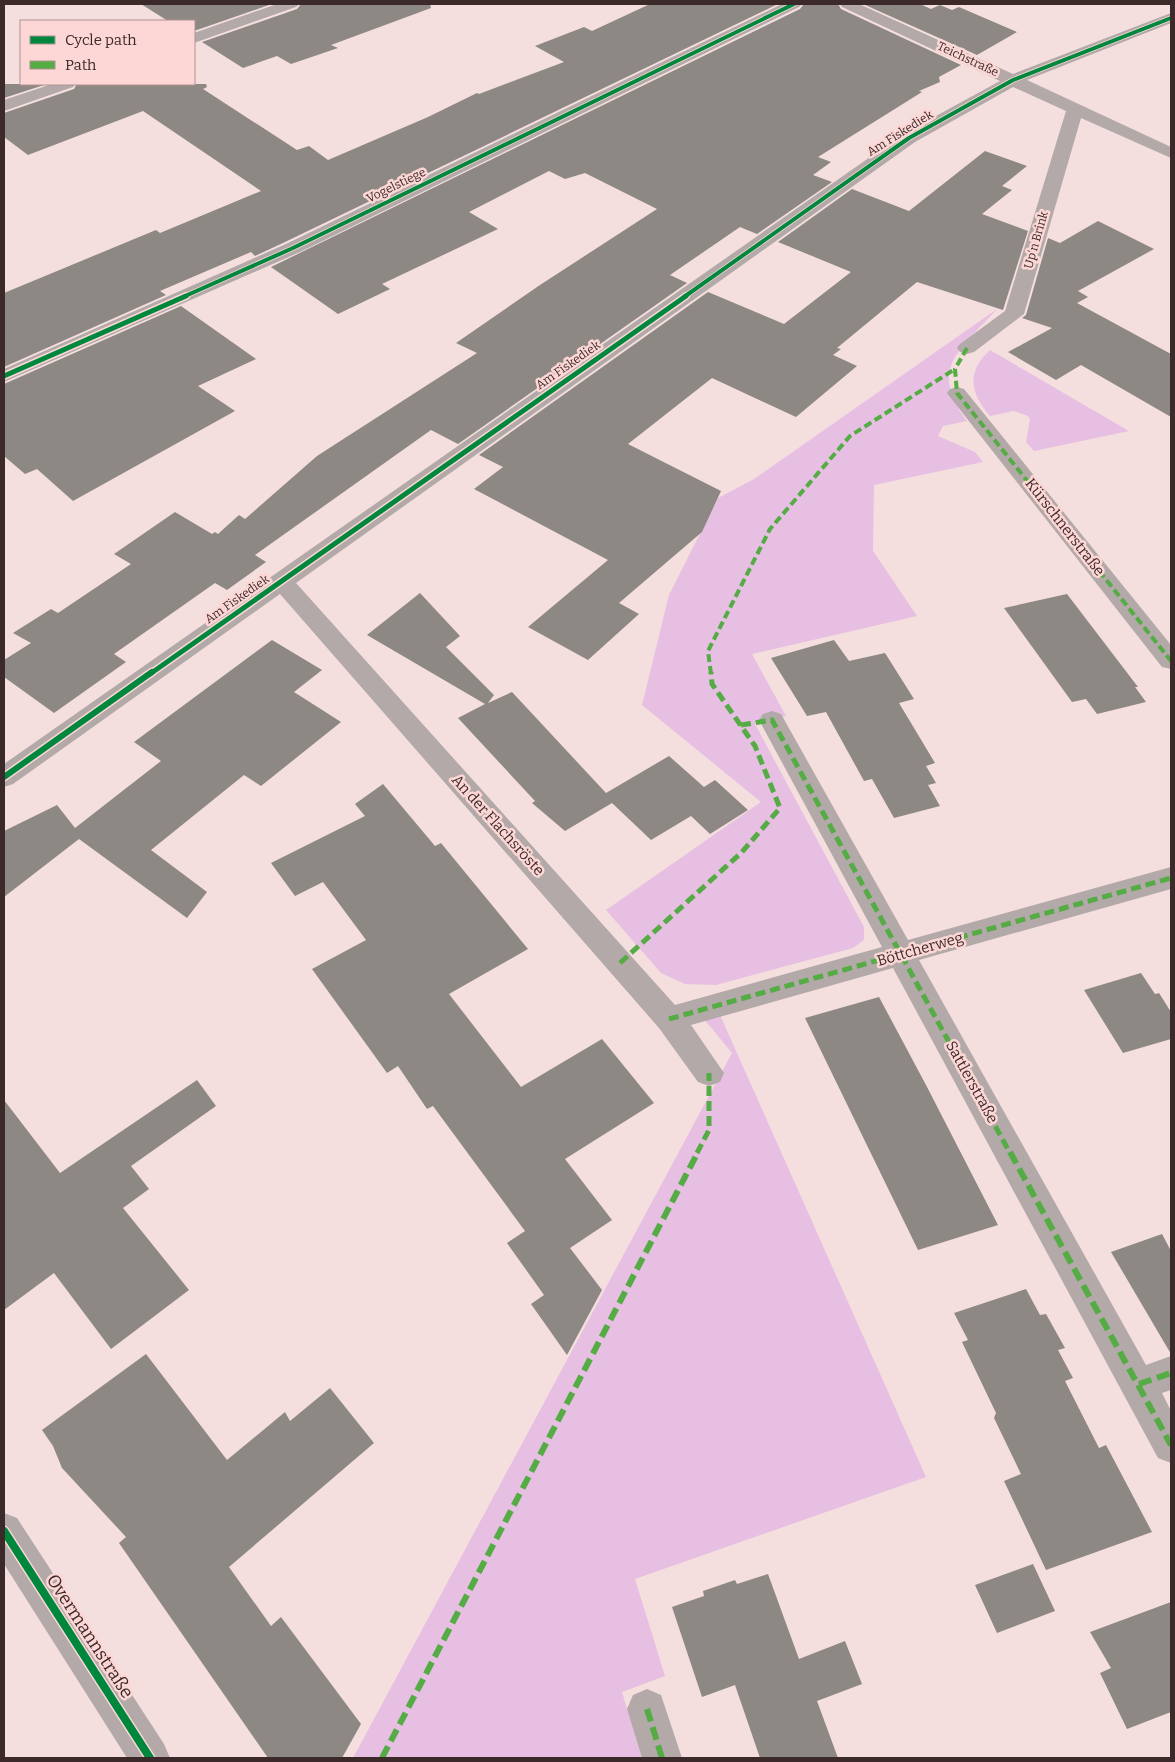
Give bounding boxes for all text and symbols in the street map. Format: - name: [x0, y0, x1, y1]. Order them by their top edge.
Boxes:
- legend: [20, 20, 195, 85]
- text: Cycle path: [65, 31, 137, 49]
- street label: Teichstraße: [935, 39, 1001, 79]
- text: Path: [65, 56, 97, 74]
- street label: Am Fiskediek: [864, 107, 936, 159]
- street label: Vogelstiege: [364, 165, 428, 205]
- street label: Up'n Brink: [1021, 210, 1051, 270]
- street label: Am Fiskediek: [533, 338, 603, 392]
- street label: Kürschnerstraße: [1021, 475, 1109, 579]
- street label: Am Fiskediek: [202, 572, 272, 626]
- street label: An der Flachsröste: [448, 771, 548, 879]
- street label: Böttcherweg: [875, 928, 965, 970]
- street label: Sattlerstraße: [942, 1038, 1002, 1126]
- street label: Overmannstraße: [42, 1570, 138, 1702]

